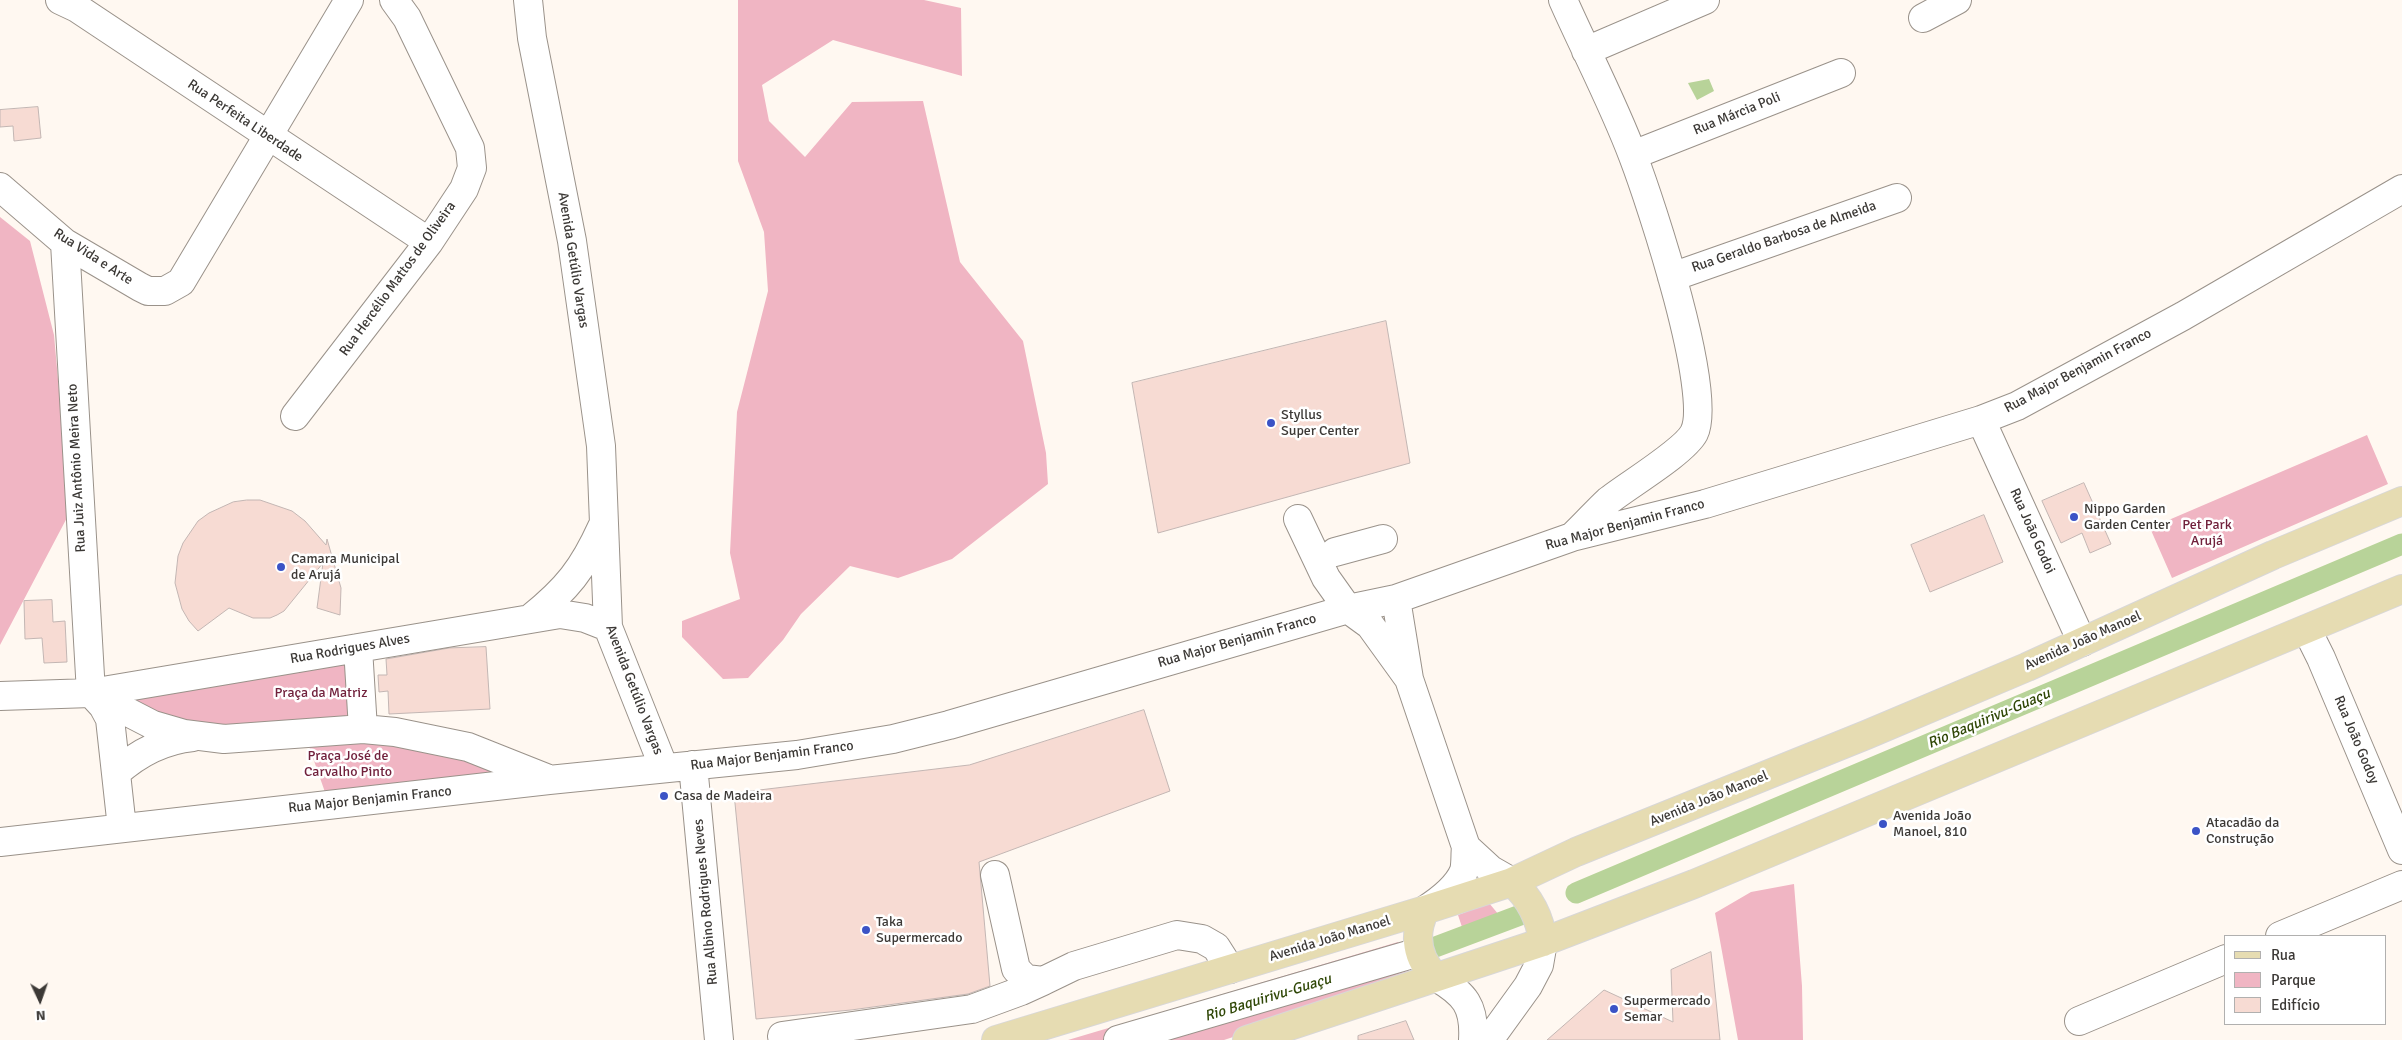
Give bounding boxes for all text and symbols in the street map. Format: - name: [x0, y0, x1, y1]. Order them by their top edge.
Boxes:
- street label: Rua Perfeita Liberdade: [184, 76, 306, 166]
- street label: Rua Márcia Poli: [1691, 89, 1783, 139]
- street label: Avenida Getúlio Vargas: [554, 191, 592, 329]
- street label: Rua Geraldo Barbosa de Almeida: [1690, 197, 1878, 277]
- street label: Rua Hercélio Mattos de Oliveira: [336, 198, 460, 360]
- street label: Rua Vida e Arte: [50, 225, 136, 289]
- street label: Rua Major Benjamin Franco: [2002, 325, 2154, 417]
- street label: Rua Juiz Antônio Meira Neto: [64, 383, 90, 553]
- place label: Styllus Super Center: [1281, 407, 1359, 440]
- marker: Styllus Super Center: [1265, 417, 1277, 429]
- street label: Rua João Godoi: [2006, 486, 2058, 576]
- street label: Rua Major Benjamin Franco: [1544, 496, 1706, 554]
- place label: Nippo Garden Garden Center: [2084, 501, 2170, 534]
- marker: Nippo Garden Garden Center: [2068, 511, 2080, 523]
- park label: Pet Park Arujá: [2182, 517, 2232, 550]
- place label: Camara Municipal de Arujá: [291, 551, 399, 584]
- marker: Camara Municipal de Arujá: [275, 561, 287, 573]
- street label: Avenida João Manoel: [2022, 608, 2144, 674]
- street label: Rua Major Benjamin Franco: [1156, 610, 1318, 672]
- street label: Avenida Getúlio Vargas: [602, 623, 666, 757]
- street label: Rua Rodrigues Alves: [289, 630, 411, 668]
- park label: Praça da Matriz: [275, 685, 367, 701]
- water label: Rio Baquirivu-Guaçu: [1925, 685, 2053, 753]
- street label: Rua João Godoy: [2330, 693, 2382, 787]
- street label: Rua Major Benjamin Franco: [690, 738, 854, 774]
- park label: Praça José de Carvalho Pinto: [304, 748, 392, 780]
- street label: Avenida João Manoel: [1647, 768, 1771, 830]
- street label: Rua Major Benjamin Franco: [288, 783, 452, 817]
- place label: Casa de Madeira: [674, 788, 772, 804]
- marker: Casa de Madeira: [658, 790, 670, 802]
- place label: Avenida João Manoel, 810: [1893, 808, 1971, 840]
- place label: Atacadão da Construção: [2206, 815, 2279, 848]
- street label: Rua Albino Rodrigues Neves: [690, 818, 722, 986]
- marker: Avenida João Manoel, 810: [1877, 818, 1889, 830]
- marker: Atacadão da Construção: [2190, 825, 2202, 837]
- street label: Avenida João Manoel: [1267, 913, 1393, 965]
- place label: Taka Supermercado: [876, 914, 962, 946]
- marker: Taka Supermercado: [860, 924, 872, 936]
- legend: [2224, 935, 2387, 1025]
- text: Rua: [2271, 946, 2296, 964]
- water label: Rio Baquirivu-Guaçu: [1202, 970, 1334, 1026]
- text: Parque: [2271, 971, 2316, 989]
- north arrow: [15, 975, 65, 1025]
- place label: Supermercado Semar: [1624, 993, 1710, 1026]
- text: Edifício: [2271, 996, 2320, 1014]
- marker: Supermercado Semar: [1608, 1003, 1620, 1015]
- text: N: [35, 1007, 46, 1024]

